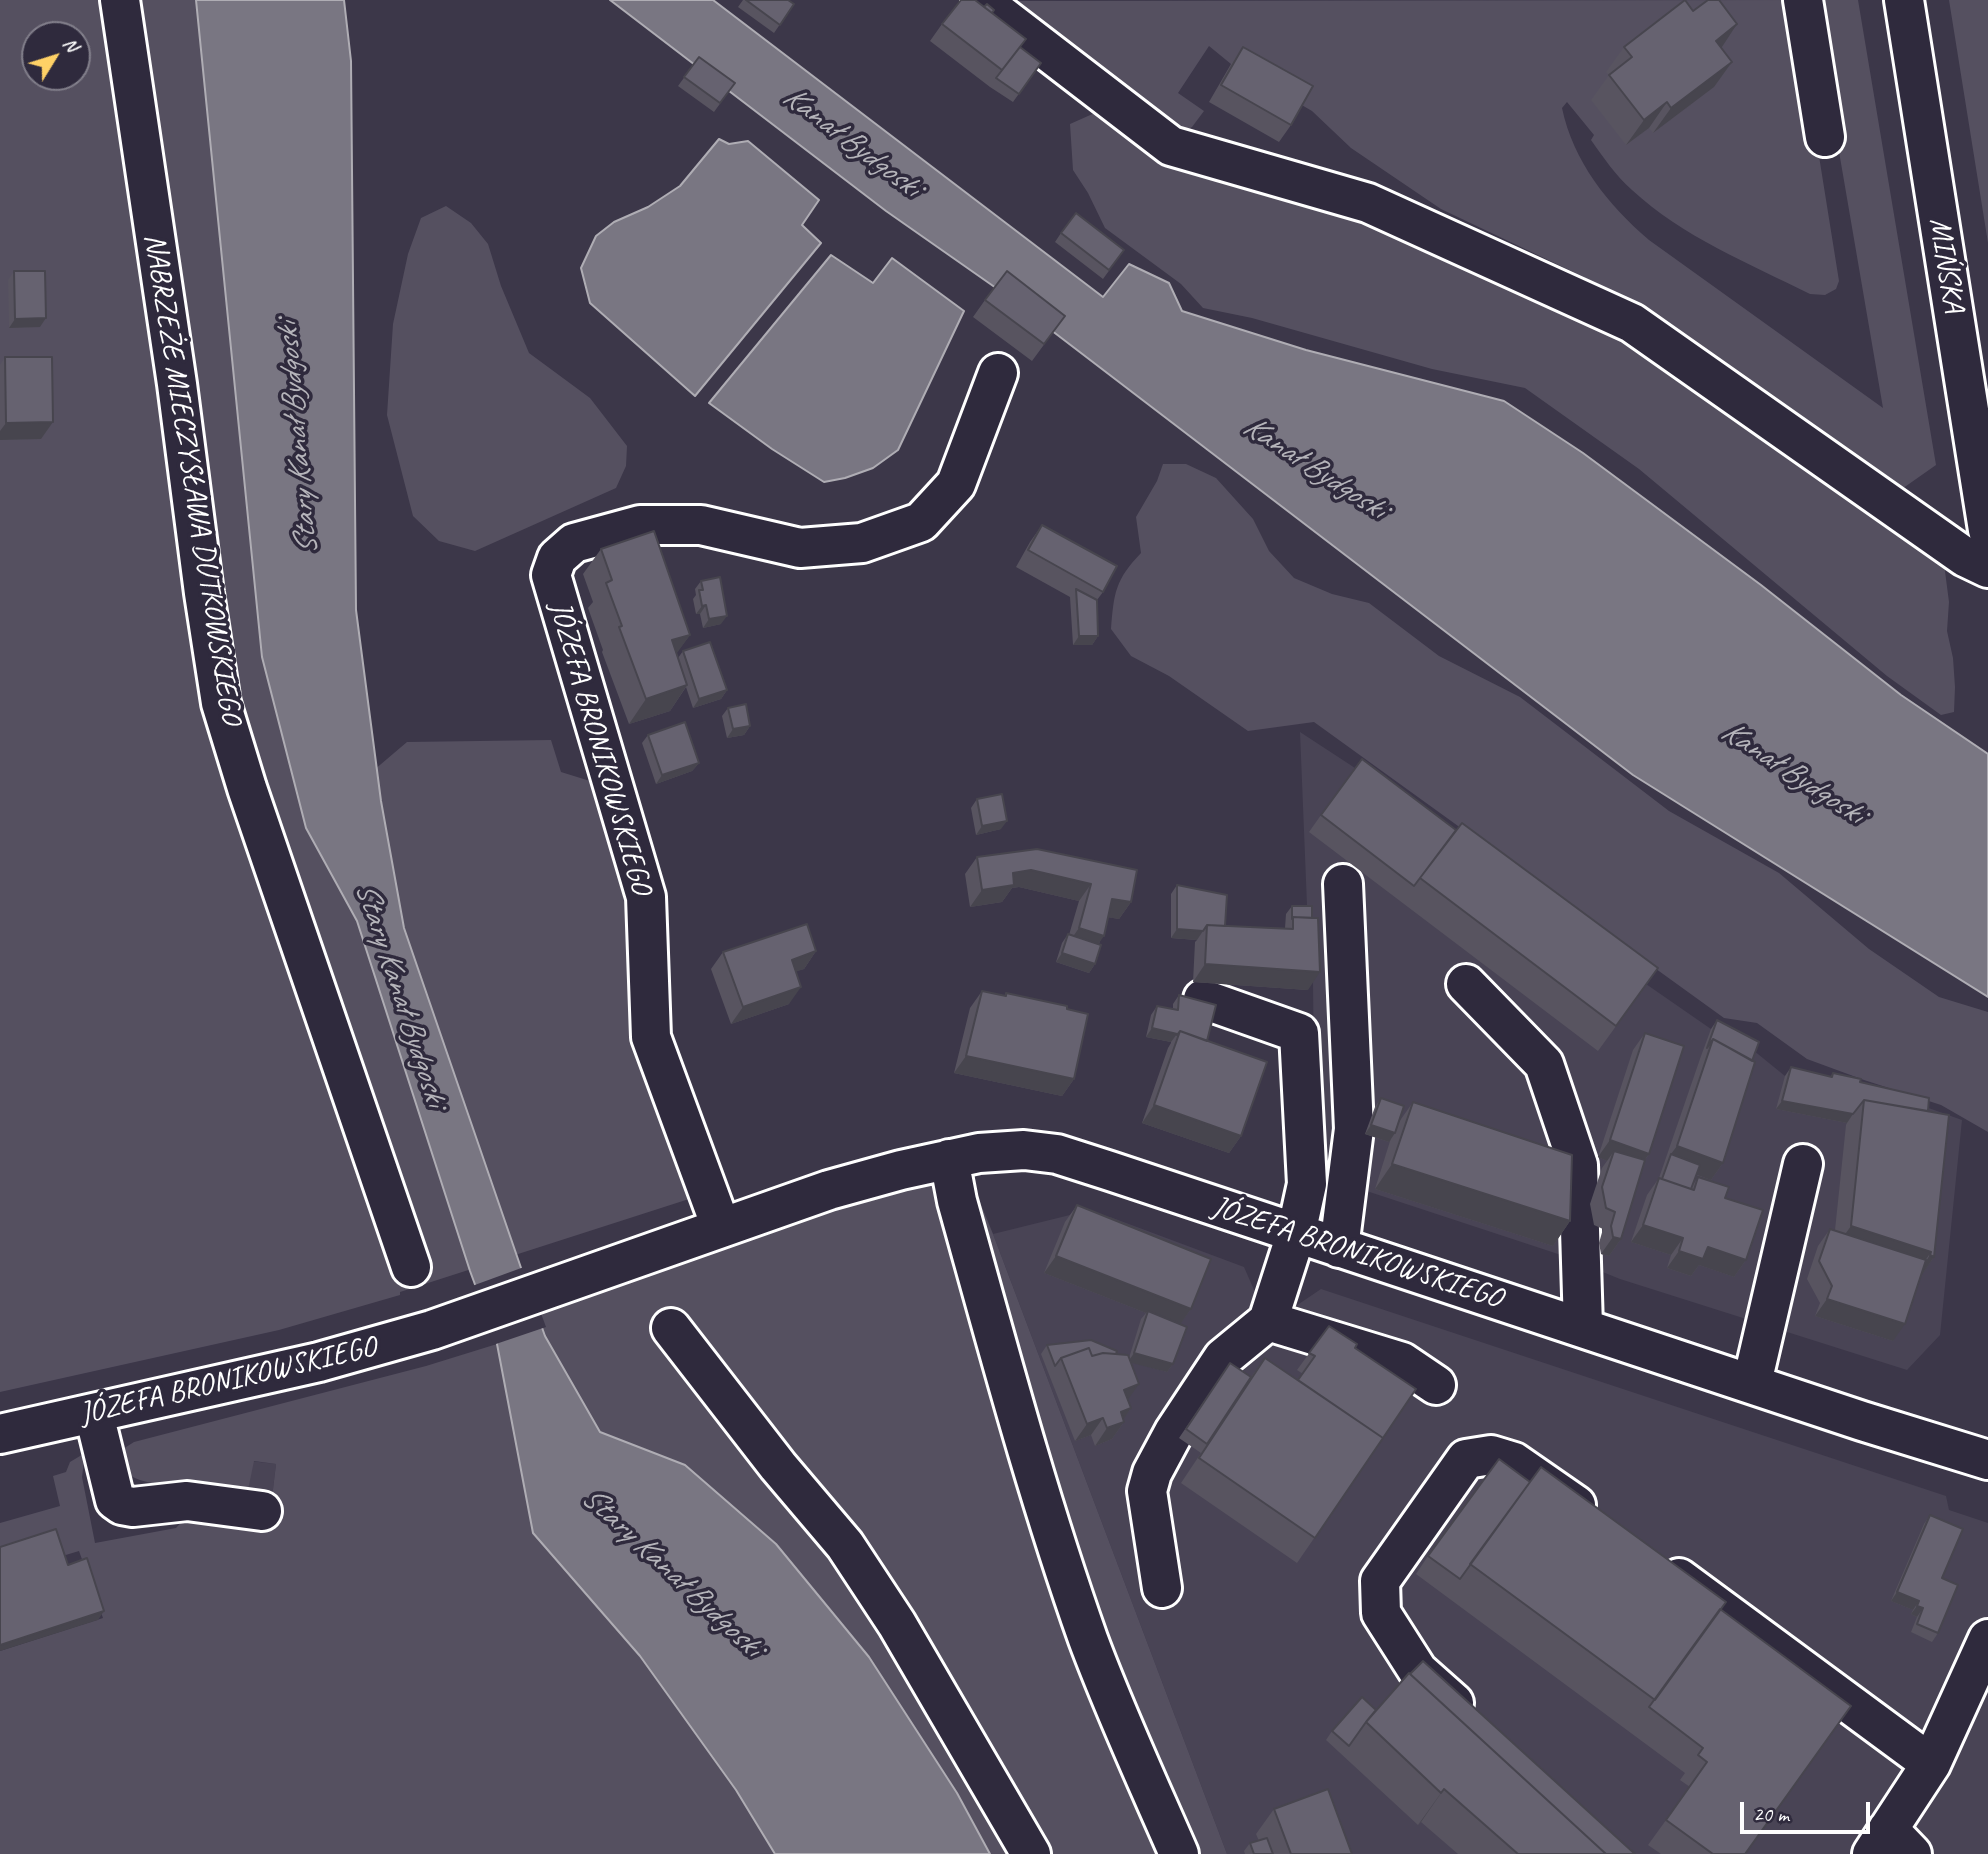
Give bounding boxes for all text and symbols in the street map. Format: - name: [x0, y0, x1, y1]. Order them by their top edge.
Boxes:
- north arrow: [21, 21, 91, 91]
- text: N: [58, 32, 84, 56]
- water label: Kanał Bydgoski: [775, 78, 927, 206]
- street label: MIŃSKA: [1921, 215, 1971, 315]
- street label: NABRZEŻE MIECZYSŁAWA DUTKOWSKIEGO: [135, 231, 249, 727]
- water label: Stary Kanał Bydgoski: [269, 321, 327, 557]
- water label: Kanał Bydgoski: [1236, 408, 1392, 528]
- street label: JÓZEFA BRONIKOWSKIEGO: [541, 597, 659, 899]
- water label: Kanał Bydgoski: [1714, 713, 1870, 833]
- water label: Stary Kanał Bydgoski: [346, 877, 454, 1111]
- street label: JÓZEFA BRONIKOWSKIEGO: [1207, 1189, 1507, 1317]
- street label: JÓZEFA BRONIKOWSKIEGO: [76, 1329, 380, 1433]
- water label: Stary Kanał Bydgoski: [573, 1478, 769, 1666]
- scale bar: [1743, 1787, 1872, 1831]
- text: 20 m: [1753, 1801, 1789, 1827]

